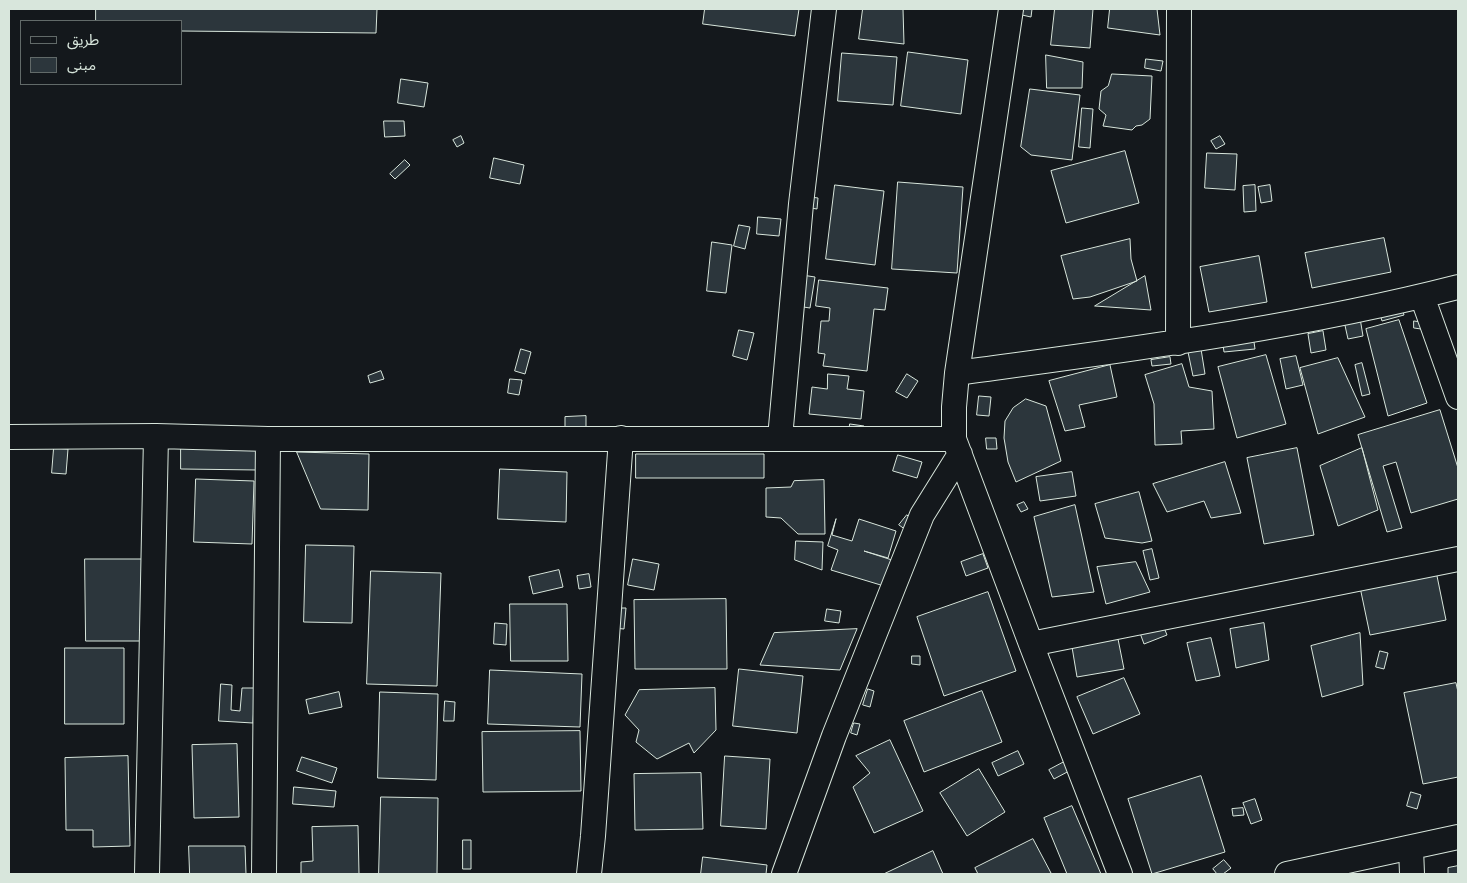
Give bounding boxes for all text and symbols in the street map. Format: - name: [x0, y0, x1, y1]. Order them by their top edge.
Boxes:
- legend: [20, 20, 182, 85]
- text: طريق: [67, 28, 99, 51]
- text: مبنى: [67, 53, 96, 76]

